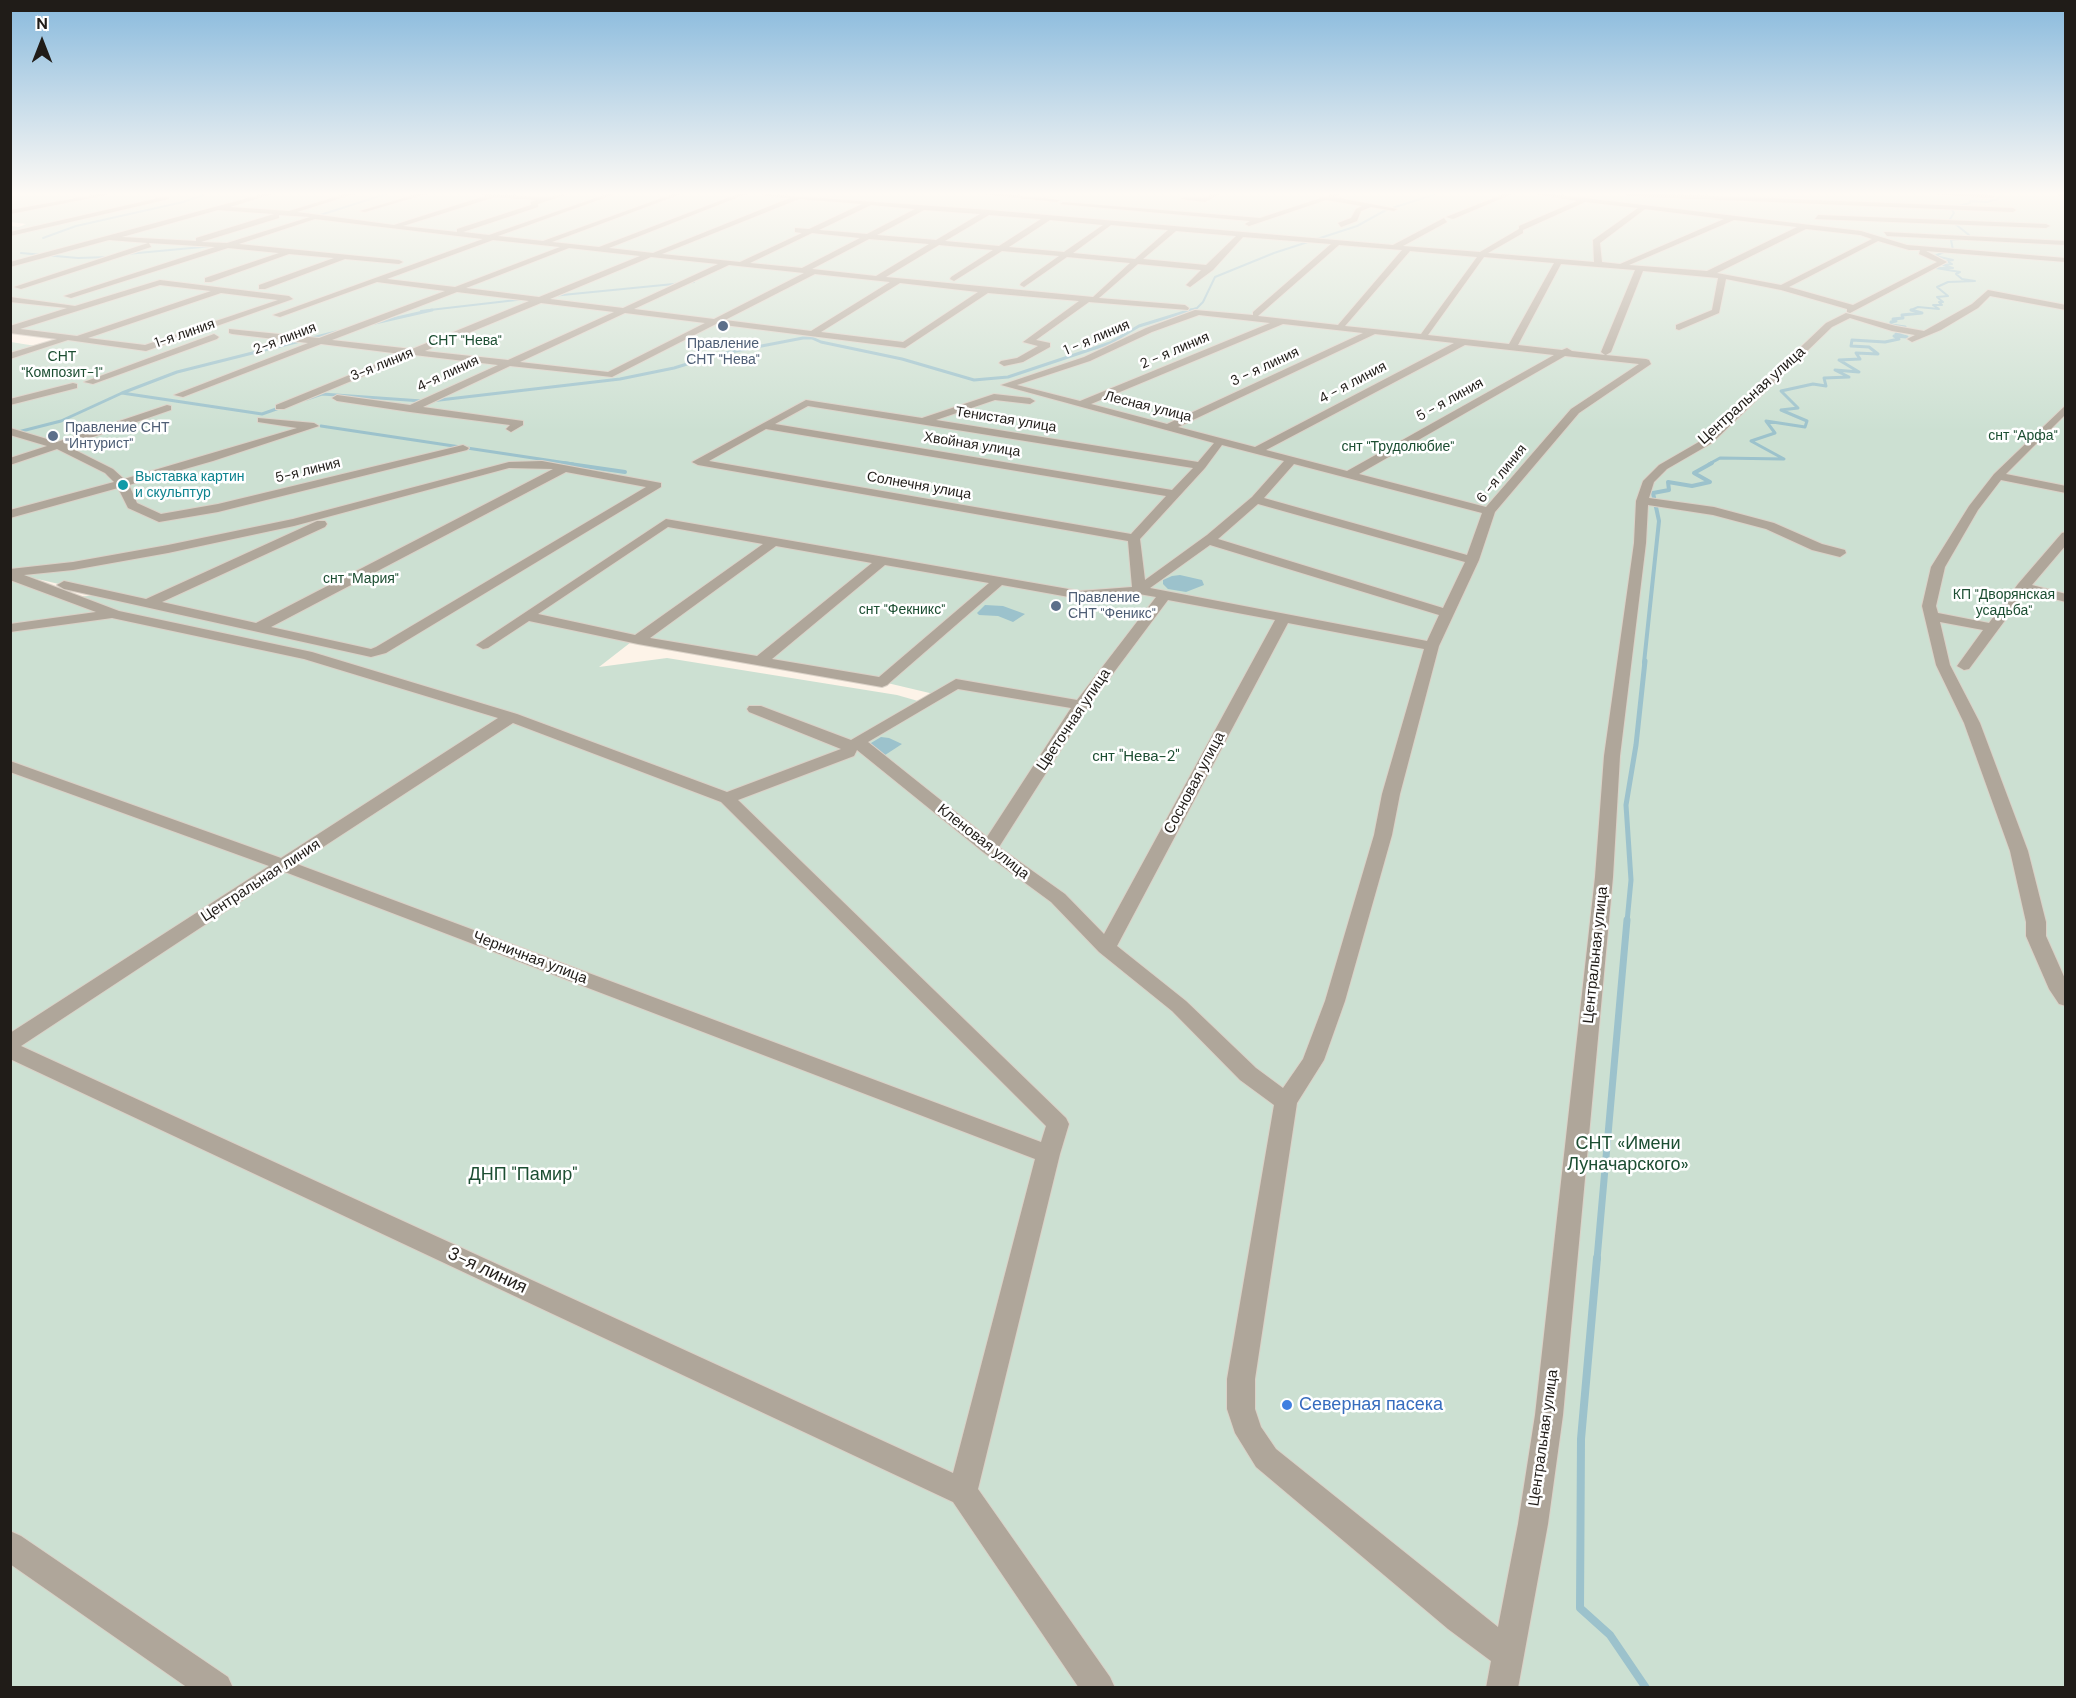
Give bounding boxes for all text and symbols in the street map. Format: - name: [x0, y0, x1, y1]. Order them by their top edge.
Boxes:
- north arrow: [12, 12, 72, 72]
- text: N: [36, 13, 48, 34]
- street label: 1-я линия: [153, 316, 217, 352]
- street label: 1 - я линия: [1062, 317, 1132, 359]
- street label: 2-я линия: [251, 319, 319, 359]
- marker: Правление СНТ "Нева": [716, 319, 730, 333]
- street label: 2 - я линия: [1138, 329, 1212, 373]
- park label: СНТ "Нева": [428, 333, 502, 349]
- place label: Правление СНТ "Нева": [686, 336, 760, 368]
- street label: Центральная улица: [1695, 343, 1809, 449]
- street label: 3 - я линия: [1228, 344, 1302, 390]
- street label: 3-я линия: [348, 345, 416, 385]
- park label: СНТ "Композит-1": [21, 349, 103, 382]
- street label: 4-я линия: [414, 352, 482, 396]
- street label: 4 - я линия: [1316, 358, 1390, 408]
- street label: 5 - я линия: [1414, 375, 1486, 425]
- street label: Лесная улица: [1103, 388, 1193, 426]
- street label: Тенистая улица: [954, 404, 1058, 436]
- place label: Правление СНТ "Интурист": [65, 420, 170, 452]
- park label: снт "Арфа": [1988, 428, 2058, 444]
- marker: Правление СНТ "Интурист": [46, 429, 60, 443]
- street label: Хвойная улица: [923, 429, 1021, 461]
- park label: снт "Трудолюбие": [1342, 439, 1454, 455]
- street label: 6 -я линия: [1473, 441, 1531, 507]
- street label: 5-я линия: [274, 455, 342, 487]
- place label: Выставка картин и скульптур: [135, 469, 244, 502]
- street label: Солнечня улица: [866, 469, 972, 503]
- marker: Выставка картин и скульптур: [116, 478, 130, 492]
- park label: снт "Мария": [323, 571, 399, 587]
- park label: КП "Дворянская усадьба": [1953, 587, 2055, 620]
- place label: Правление СНТ "Феникс": [1068, 590, 1156, 622]
- marker: Правление СНТ "Феникс": [1049, 599, 1063, 613]
- park label: снт "Фекникс": [859, 602, 945, 618]
- street label: Цветочная улица: [1033, 666, 1115, 774]
- street label: Сосновая улица: [1161, 729, 1229, 837]
- park label: снт "Нева-2": [1092, 748, 1180, 766]
- street label: Кленовая улица: [933, 800, 1033, 884]
- street label: Центральная линия: [198, 836, 324, 926]
- street label: Центральная улица: [1580, 886, 1612, 1024]
- street label: Черничная улица: [470, 928, 590, 988]
- park label: СНТ «Имени Луначарского»: [1567, 1133, 1689, 1176]
- park label: ДНП "Памир": [469, 1164, 577, 1186]
- street label: 3-я линия: [444, 1243, 530, 1299]
- street label: Центральная улица: [1525, 1369, 1563, 1507]
- place label: Северная пасека: [1299, 1394, 1443, 1416]
- marker: Северная пасека: [1280, 1398, 1294, 1412]

